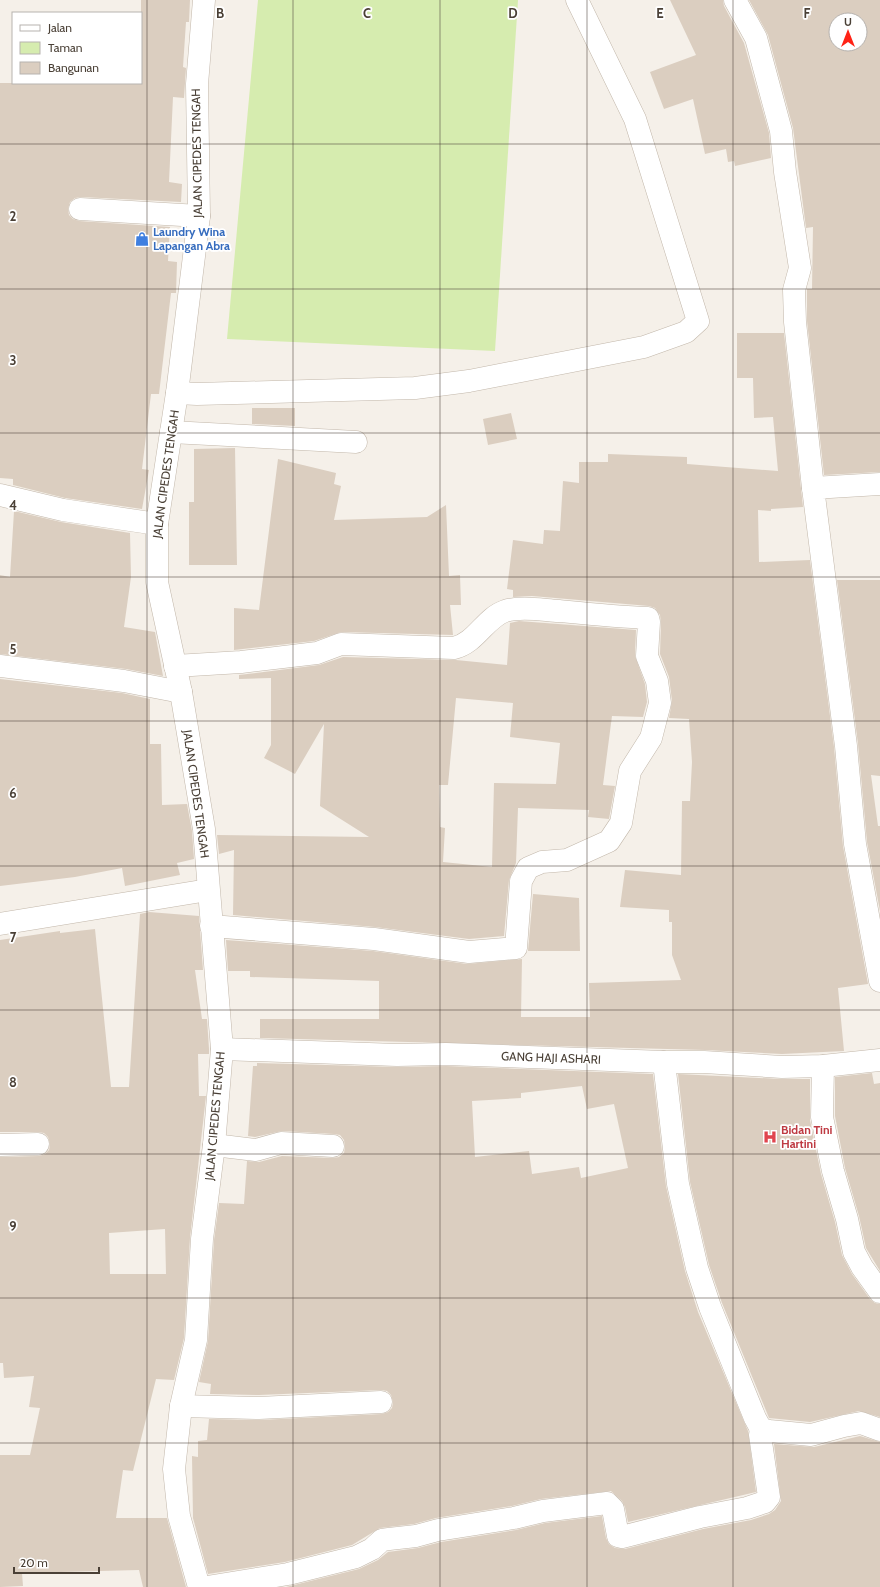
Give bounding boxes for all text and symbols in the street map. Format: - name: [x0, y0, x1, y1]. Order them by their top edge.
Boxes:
- text: B: [216, 5, 224, 21]
- text: C: [363, 5, 371, 21]
- text: D: [508, 5, 518, 21]
- text: E: [656, 5, 664, 21]
- text: F: [804, 5, 811, 21]
- legend: [12, 12, 142, 84]
- north arrow: [828, 12, 868, 52]
- text: U: [844, 15, 852, 29]
- text: Jalan: [47, 20, 72, 35]
- text: Taman: [48, 40, 83, 55]
- text: Bangunan: [48, 60, 99, 75]
- street label: JALAN CIPEDES TENGAH: [188, 88, 205, 219]
- text: 2: [10, 208, 17, 224]
- place label: Laundry Wina Lapangan Abra: [153, 224, 230, 253]
- shop icon: Laundry Wina Lapangan Abra: [134, 231, 150, 247]
- text: 3: [9, 352, 17, 368]
- street label: JALAN CIPEDES TENGAH: [149, 409, 182, 540]
- text: 4: [9, 497, 17, 513]
- text: 5: [10, 641, 17, 657]
- street label: JALAN CIPEDES TENGAH: [180, 728, 213, 859]
- text: 6: [9, 785, 17, 801]
- text: 7: [10, 929, 17, 945]
- street label: GANG HAJI ASHARI: [501, 1048, 601, 1067]
- street label: JALAN CIPEDES TENGAH: [201, 1051, 228, 1182]
- text: 8: [9, 1074, 17, 1090]
- place label: Bidan Tini Hartini: [781, 1122, 833, 1151]
- hospital icon: Bidan Tini Hartini: [762, 1129, 778, 1145]
- text: 9: [9, 1218, 17, 1234]
- scale bar: [14, 1549, 99, 1575]
- text: 20 m: [20, 1555, 48, 1570]

